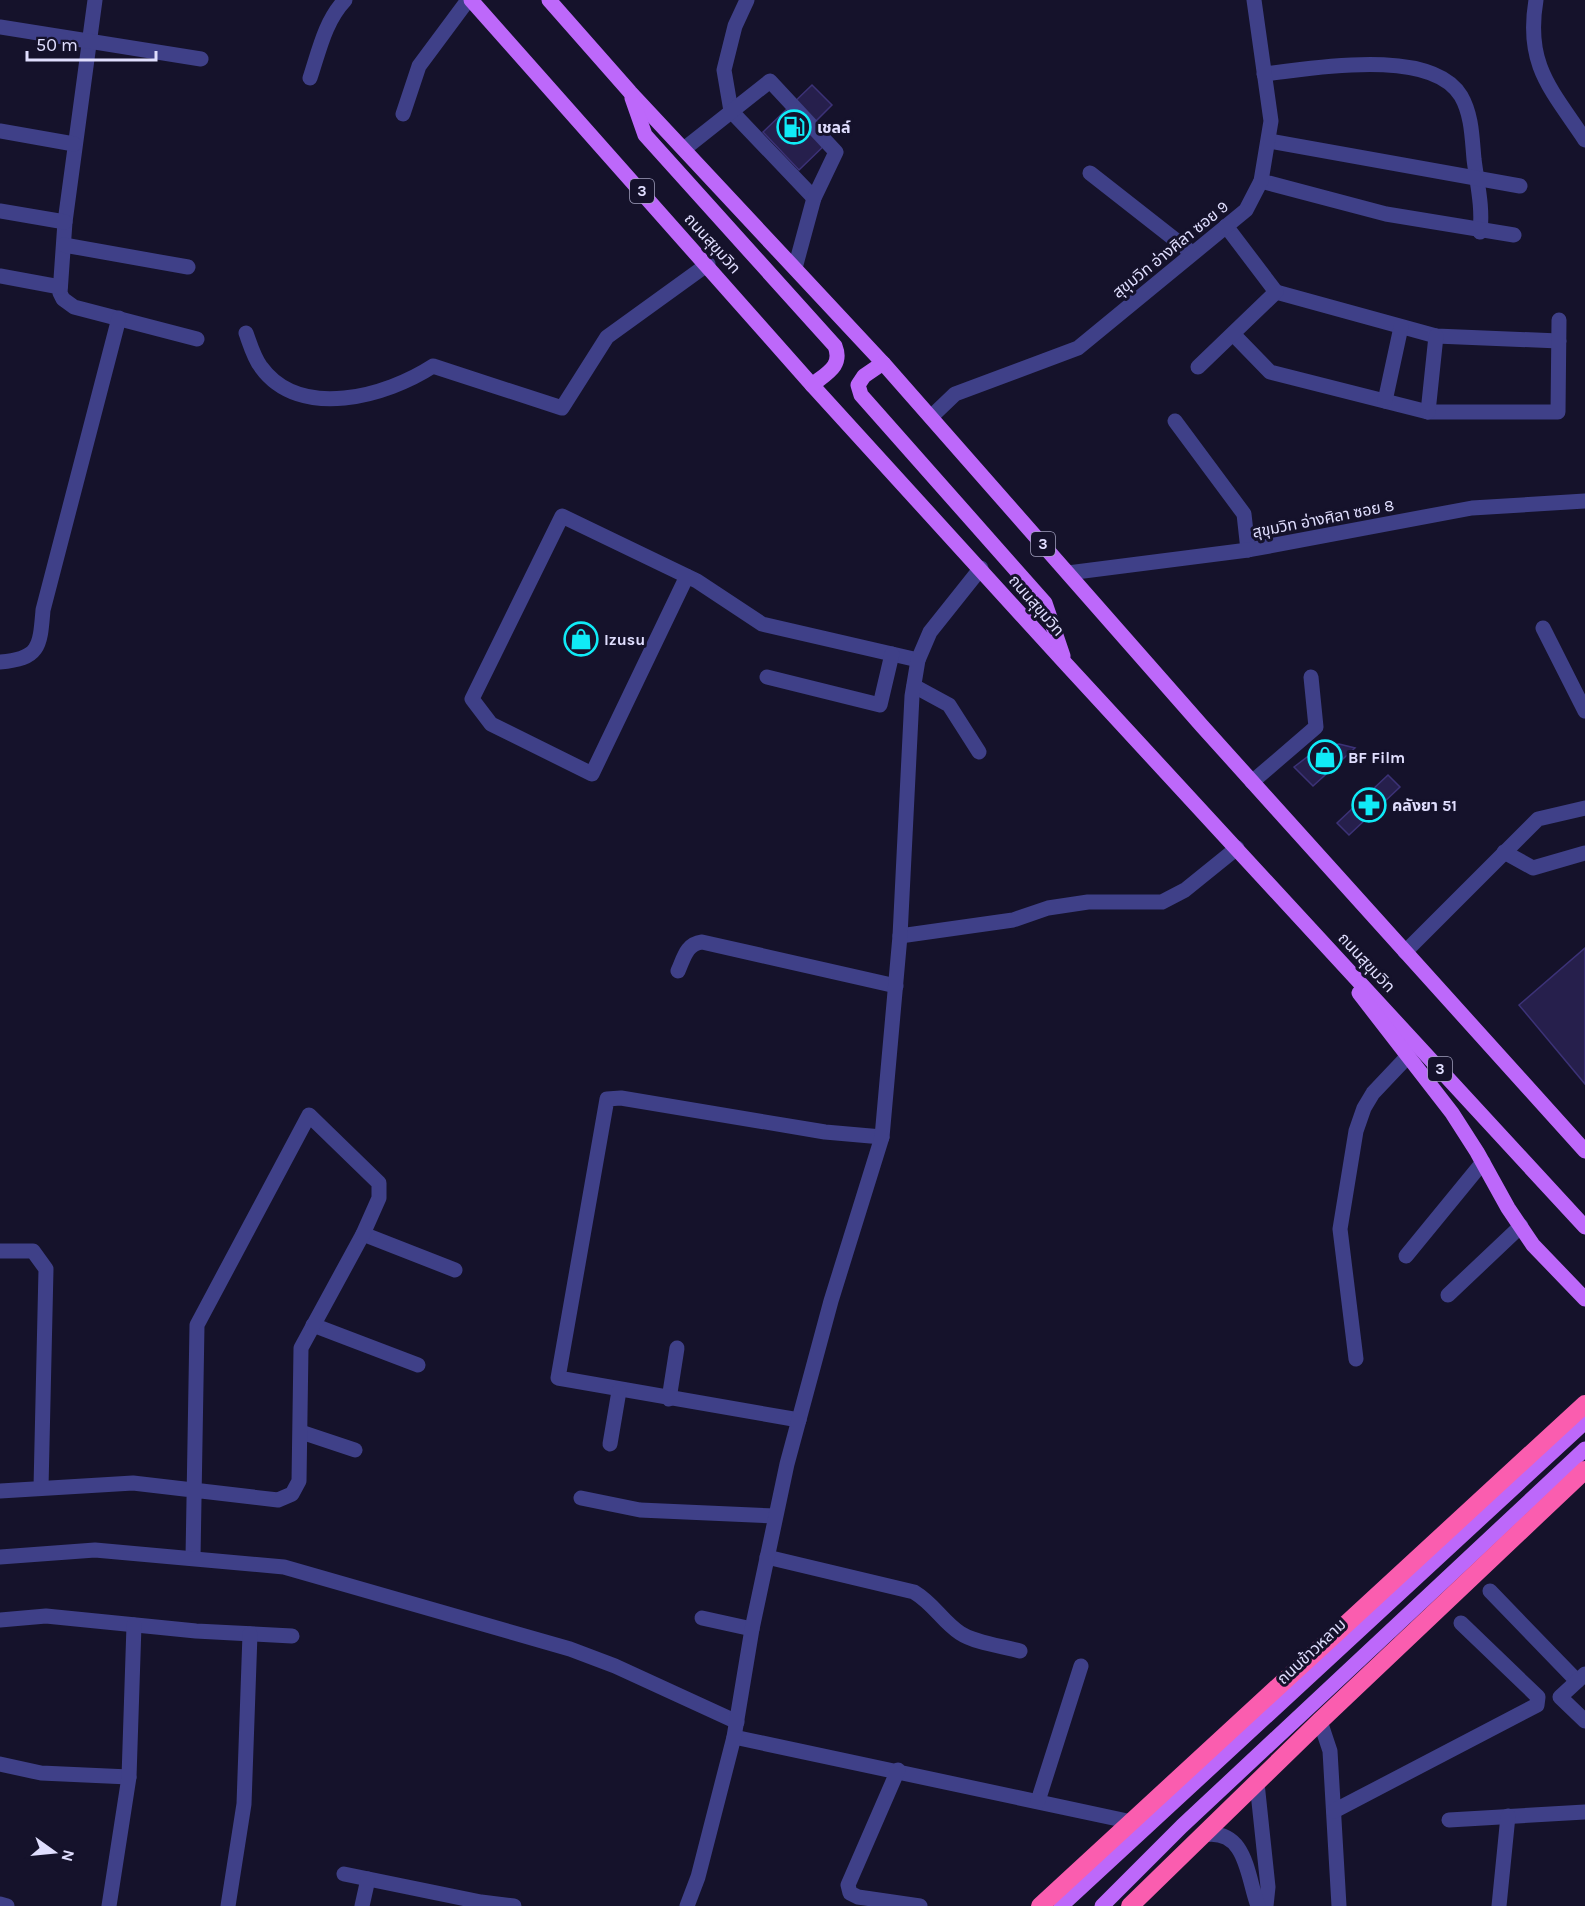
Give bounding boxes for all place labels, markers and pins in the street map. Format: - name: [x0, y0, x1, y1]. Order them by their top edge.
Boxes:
- fuel station icon: เชลล์: [776, 109, 812, 145]
- place label: เชลล์: [817, 118, 851, 137]
- shop icon: Izusu: [563, 621, 599, 657]
- place label: Izusu: [604, 630, 645, 649]
- shop icon: BF Film: [1307, 739, 1343, 775]
- place label: BF Film: [1348, 748, 1405, 767]
- pharmacy icon: คลังยา 51: [1351, 787, 1387, 823]
- place label: คลังยา 51: [1392, 796, 1457, 815]

